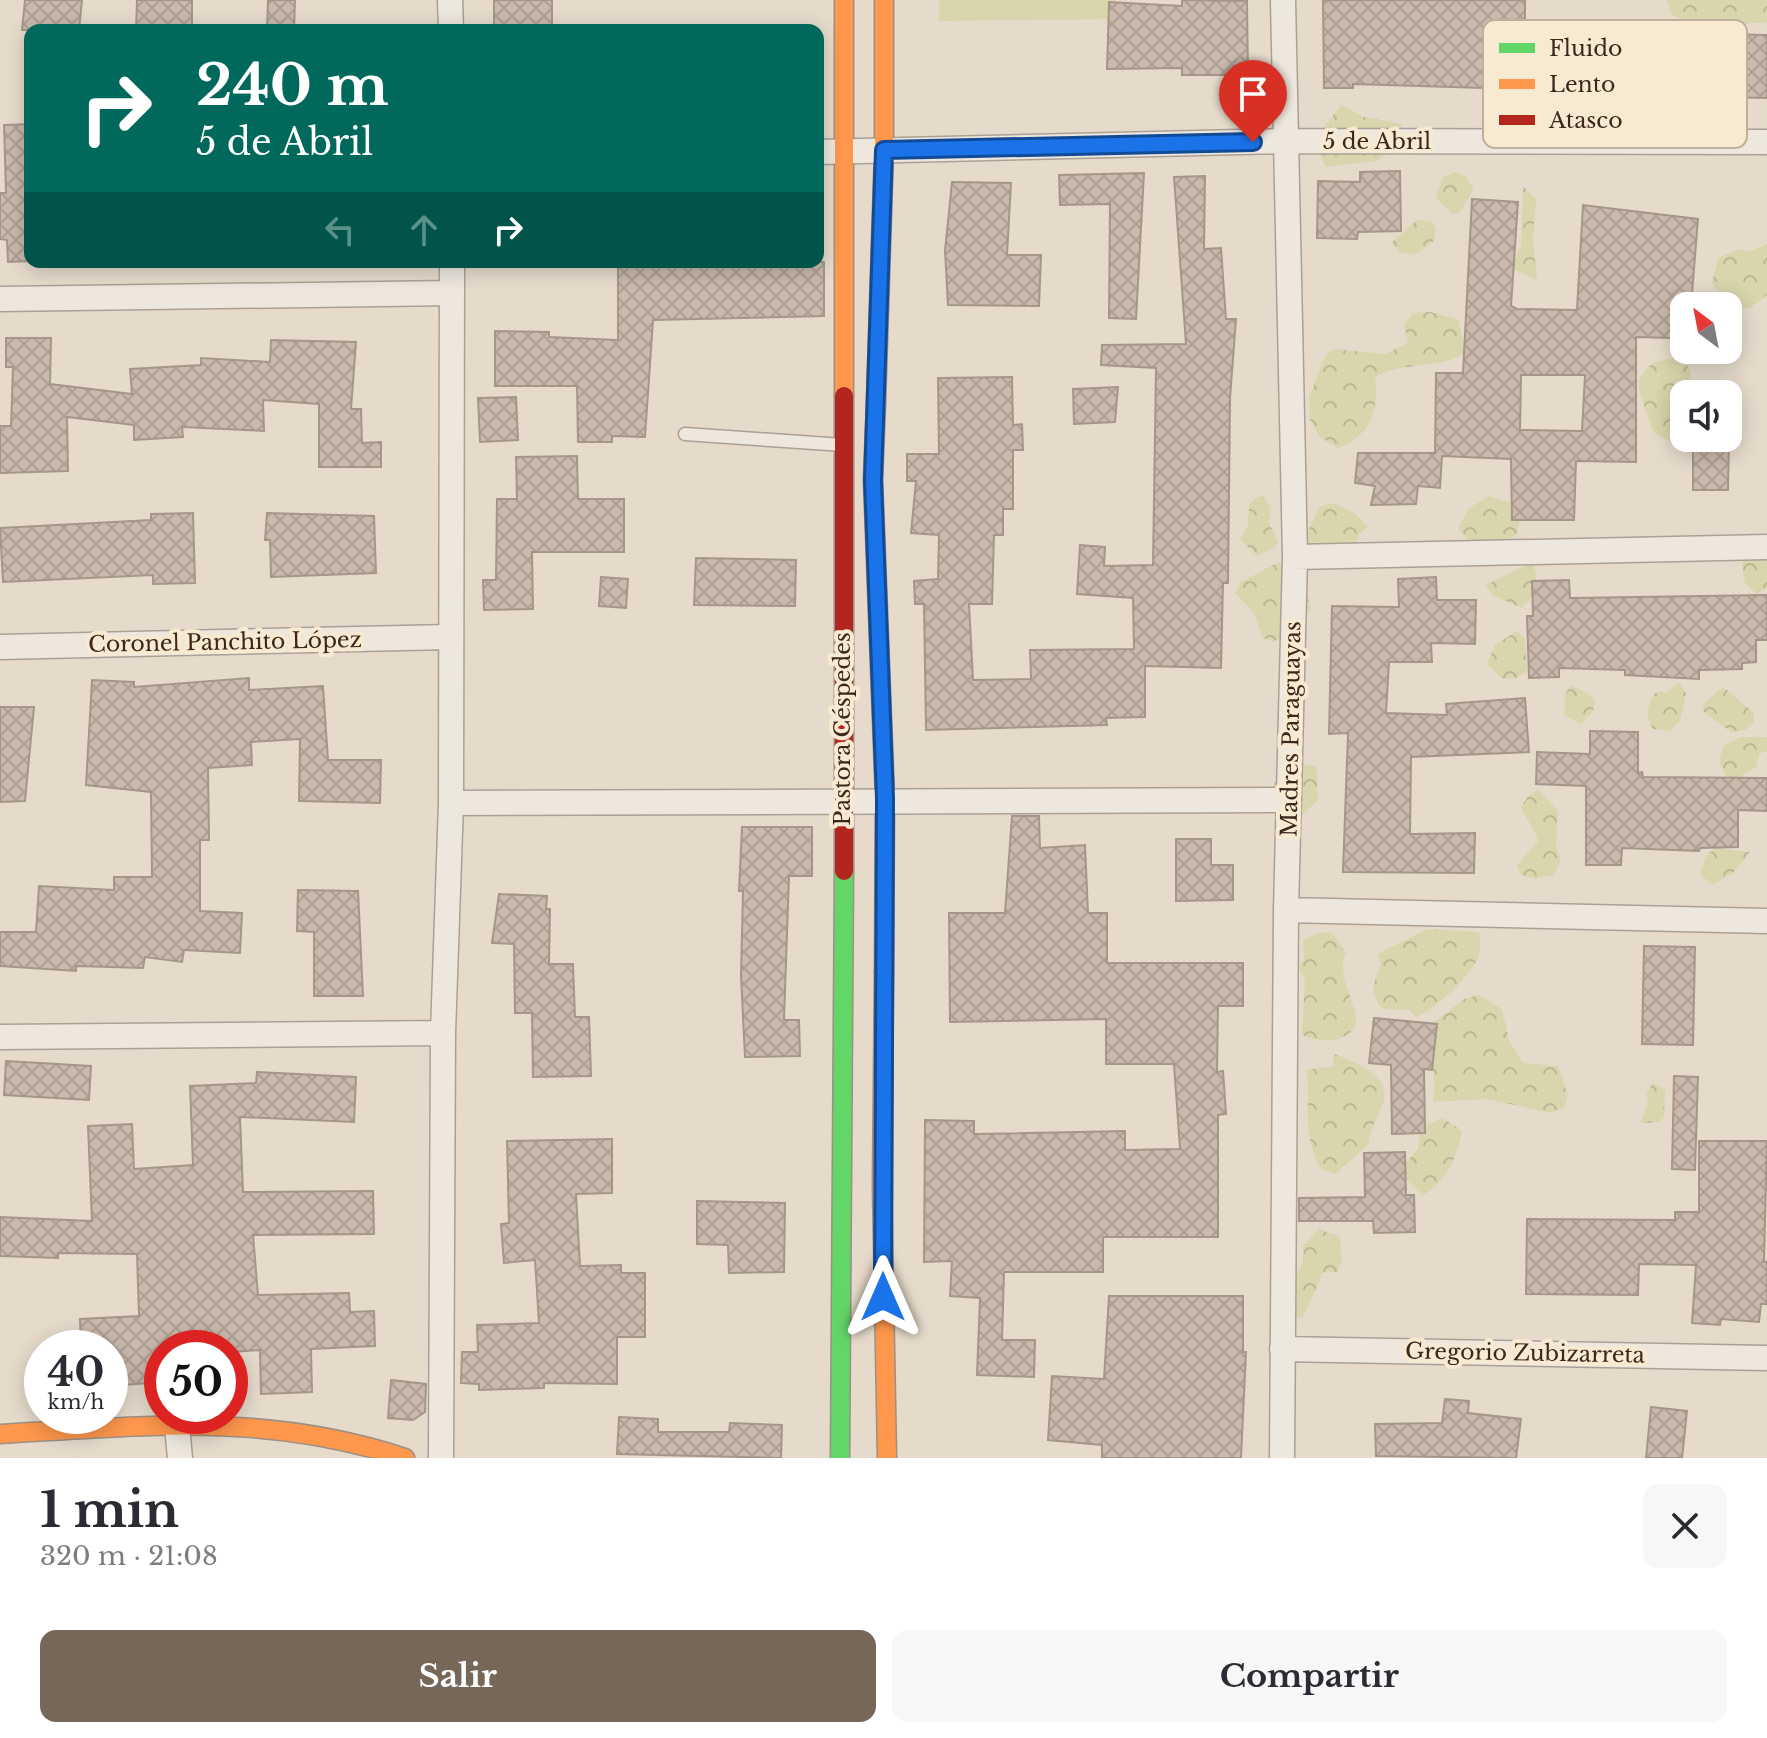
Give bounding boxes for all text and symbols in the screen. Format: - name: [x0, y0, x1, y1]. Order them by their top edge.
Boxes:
- legend: [1483, 20, 1747, 148]
- text: Fluido: [1549, 35, 1622, 62]
- text: 240 m: [196, 51, 389, 120]
- icon: right: [64, 56, 168, 160]
- pin: [1219, 60, 1287, 142]
- text: Lento: [1549, 71, 1615, 98]
- icon: arrive: [1231, 72, 1275, 116]
- text: Atasco: [1548, 107, 1623, 134]
- text: 5 de Abril: [196, 120, 373, 165]
- street label: 5 de Abril: [1323, 128, 1431, 155]
- icon: left: [318, 208, 362, 252]
- icon: ahead: [402, 208, 446, 252]
- icon: right: [486, 208, 530, 252]
- north arrow: [1670, 292, 1742, 364]
- map controls: [1670, 292, 1742, 452]
- button: sound: [1670, 380, 1742, 452]
- street label: Madres Paraguayas: [1276, 621, 1306, 837]
- street label: Coronel Panchito López: [88, 626, 362, 658]
- street label: Pastora Céspedes: [829, 632, 856, 826]
- position arrow: [841, 1255, 925, 1339]
- speed limit sign: 50: [144, 1330, 248, 1434]
- street label: Gregorio Zubizarreta: [1405, 1337, 1646, 1369]
- text: 40: [48, 1347, 104, 1397]
- text: km/h: [48, 1390, 104, 1414]
- text: 1 min: [40, 1480, 179, 1540]
- button: close: [1643, 1484, 1727, 1568]
- text: 320 m · 21:08: [40, 1540, 218, 1572]
- button: Salir: [40, 1630, 876, 1722]
- button: Compartir: [892, 1630, 1727, 1722]

